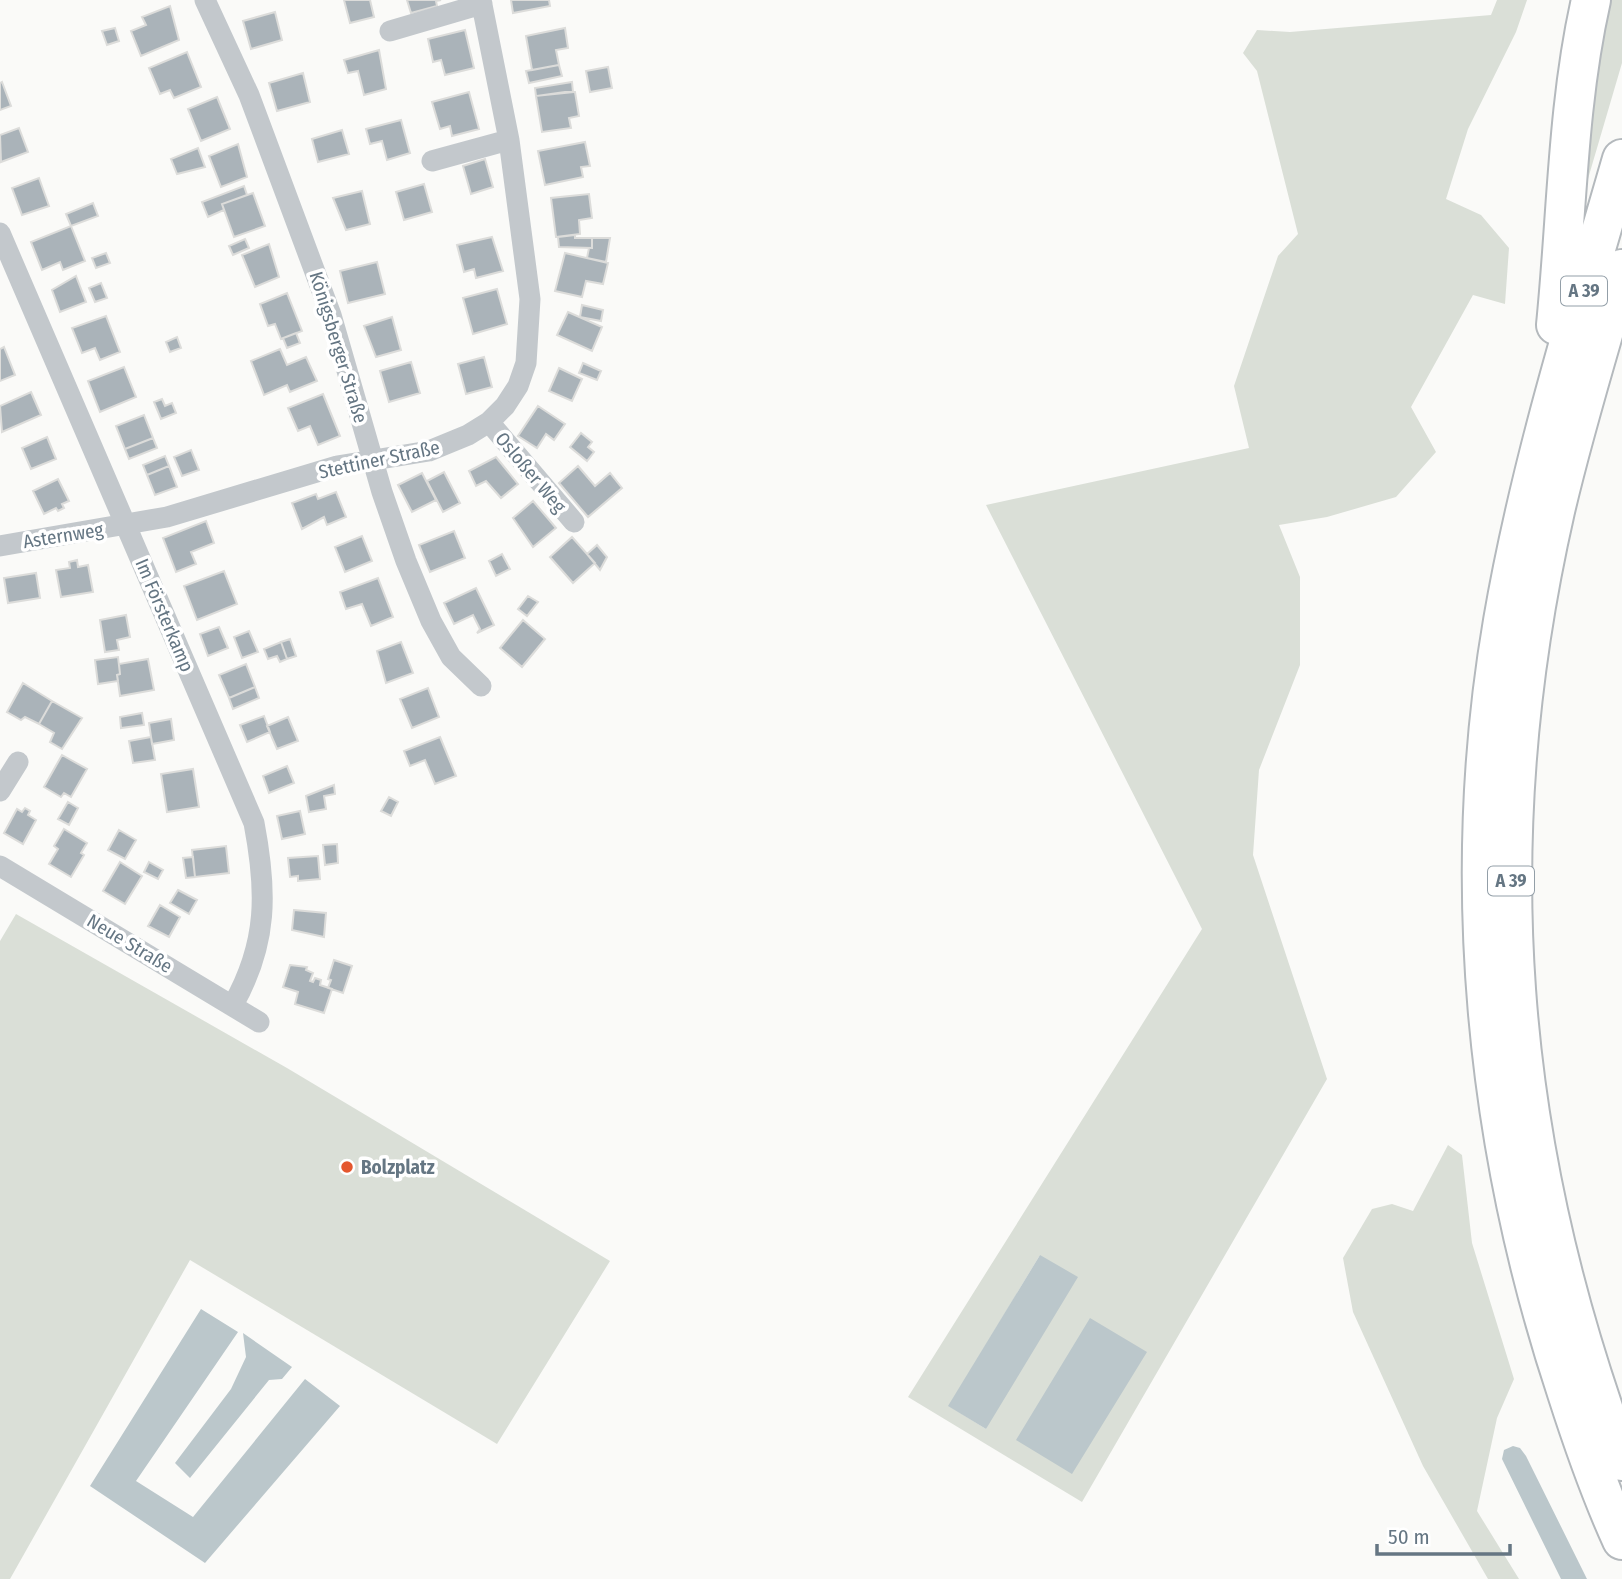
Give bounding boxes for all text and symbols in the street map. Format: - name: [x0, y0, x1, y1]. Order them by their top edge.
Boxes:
- street label: Königsberger Straße: [305, 269, 372, 426]
- road number: A 39: [1561, 276, 1607, 306]
- street label: Osloßer Weg: [490, 427, 571, 517]
- street label: Stettiner Straße: [317, 435, 442, 484]
- street label: Asternweg: [21, 518, 105, 553]
- street label: Im Försterkamp: [130, 555, 199, 675]
- road number: A 39: [1488, 866, 1534, 896]
- street label: Neue Straße: [83, 909, 176, 978]
- place label: Bolzplatz: [361, 1156, 435, 1179]
- marker: Bolzplatz: [339, 1159, 355, 1175]
- scale bar: [1377, 1512, 1510, 1556]
- text: 50 m: [1388, 1524, 1430, 1550]

